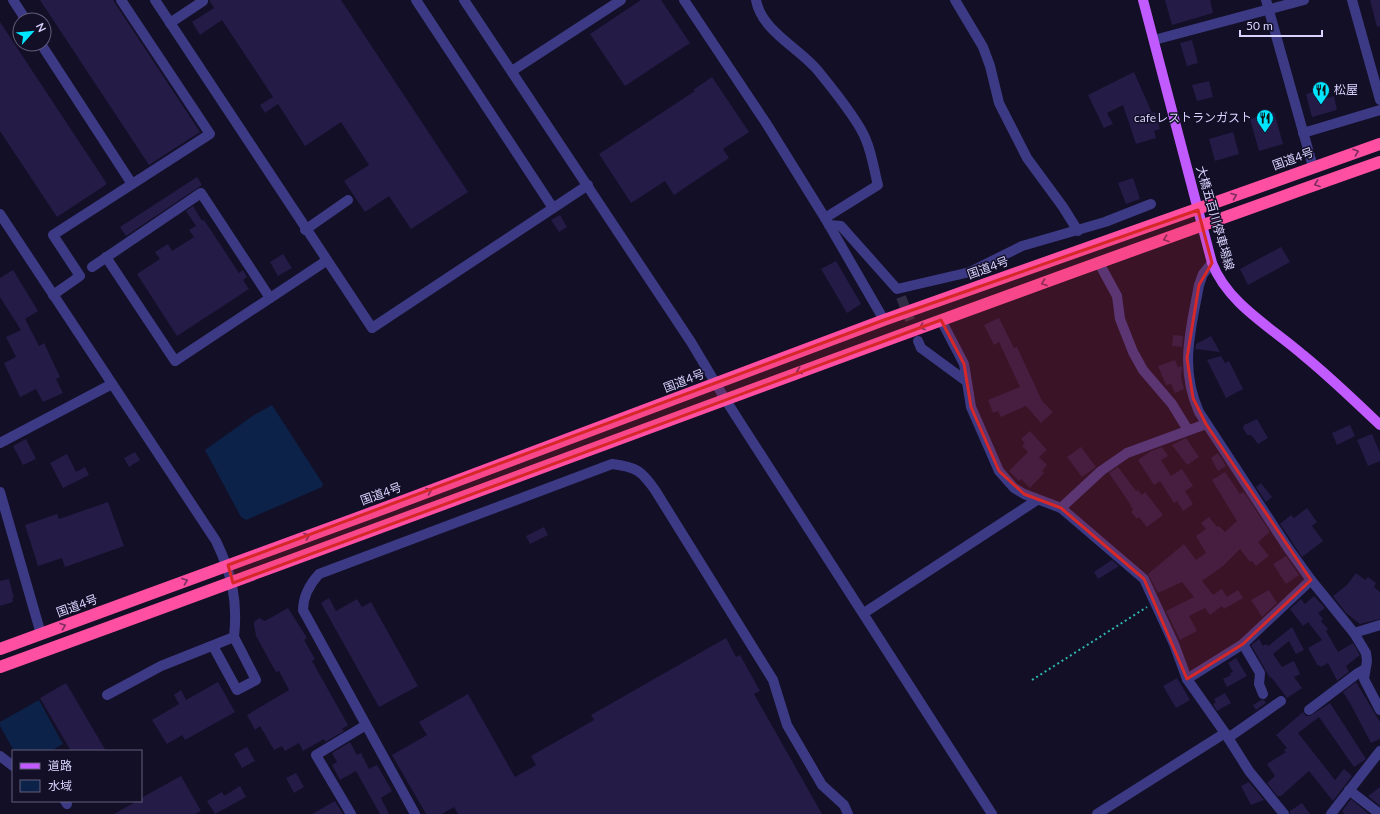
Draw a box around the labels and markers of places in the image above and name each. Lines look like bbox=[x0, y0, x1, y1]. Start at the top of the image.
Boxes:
restaurant icon: 松屋 bbox=[1311, 80, 1331, 105]
place label: 松屋 bbox=[1334, 82, 1358, 97]
restaurant icon: cafeレストランガスト bbox=[1255, 108, 1275, 133]
place label: cafeレストランガスト bbox=[1134, 110, 1252, 125]

